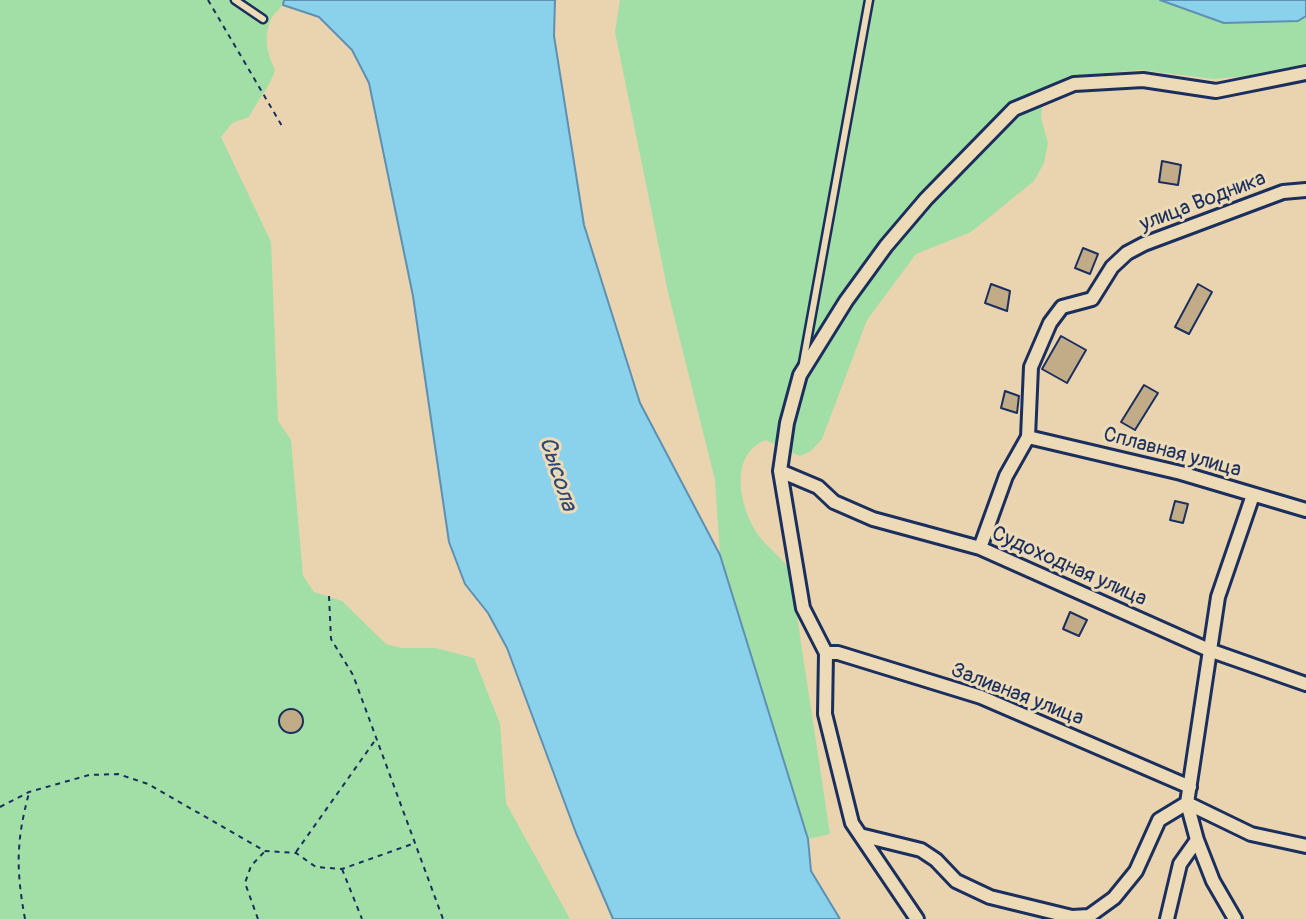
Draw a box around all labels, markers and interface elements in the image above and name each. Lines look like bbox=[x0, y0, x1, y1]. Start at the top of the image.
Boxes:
street label: улица Водника bbox=[1136, 166, 1270, 238]
street label: Сплавная улица bbox=[1100, 422, 1244, 484]
water label: Сысола bbox=[532, 434, 582, 514]
street label: Судоходная улица bbox=[988, 521, 1150, 613]
street label: Заливная улица bbox=[947, 658, 1087, 732]

